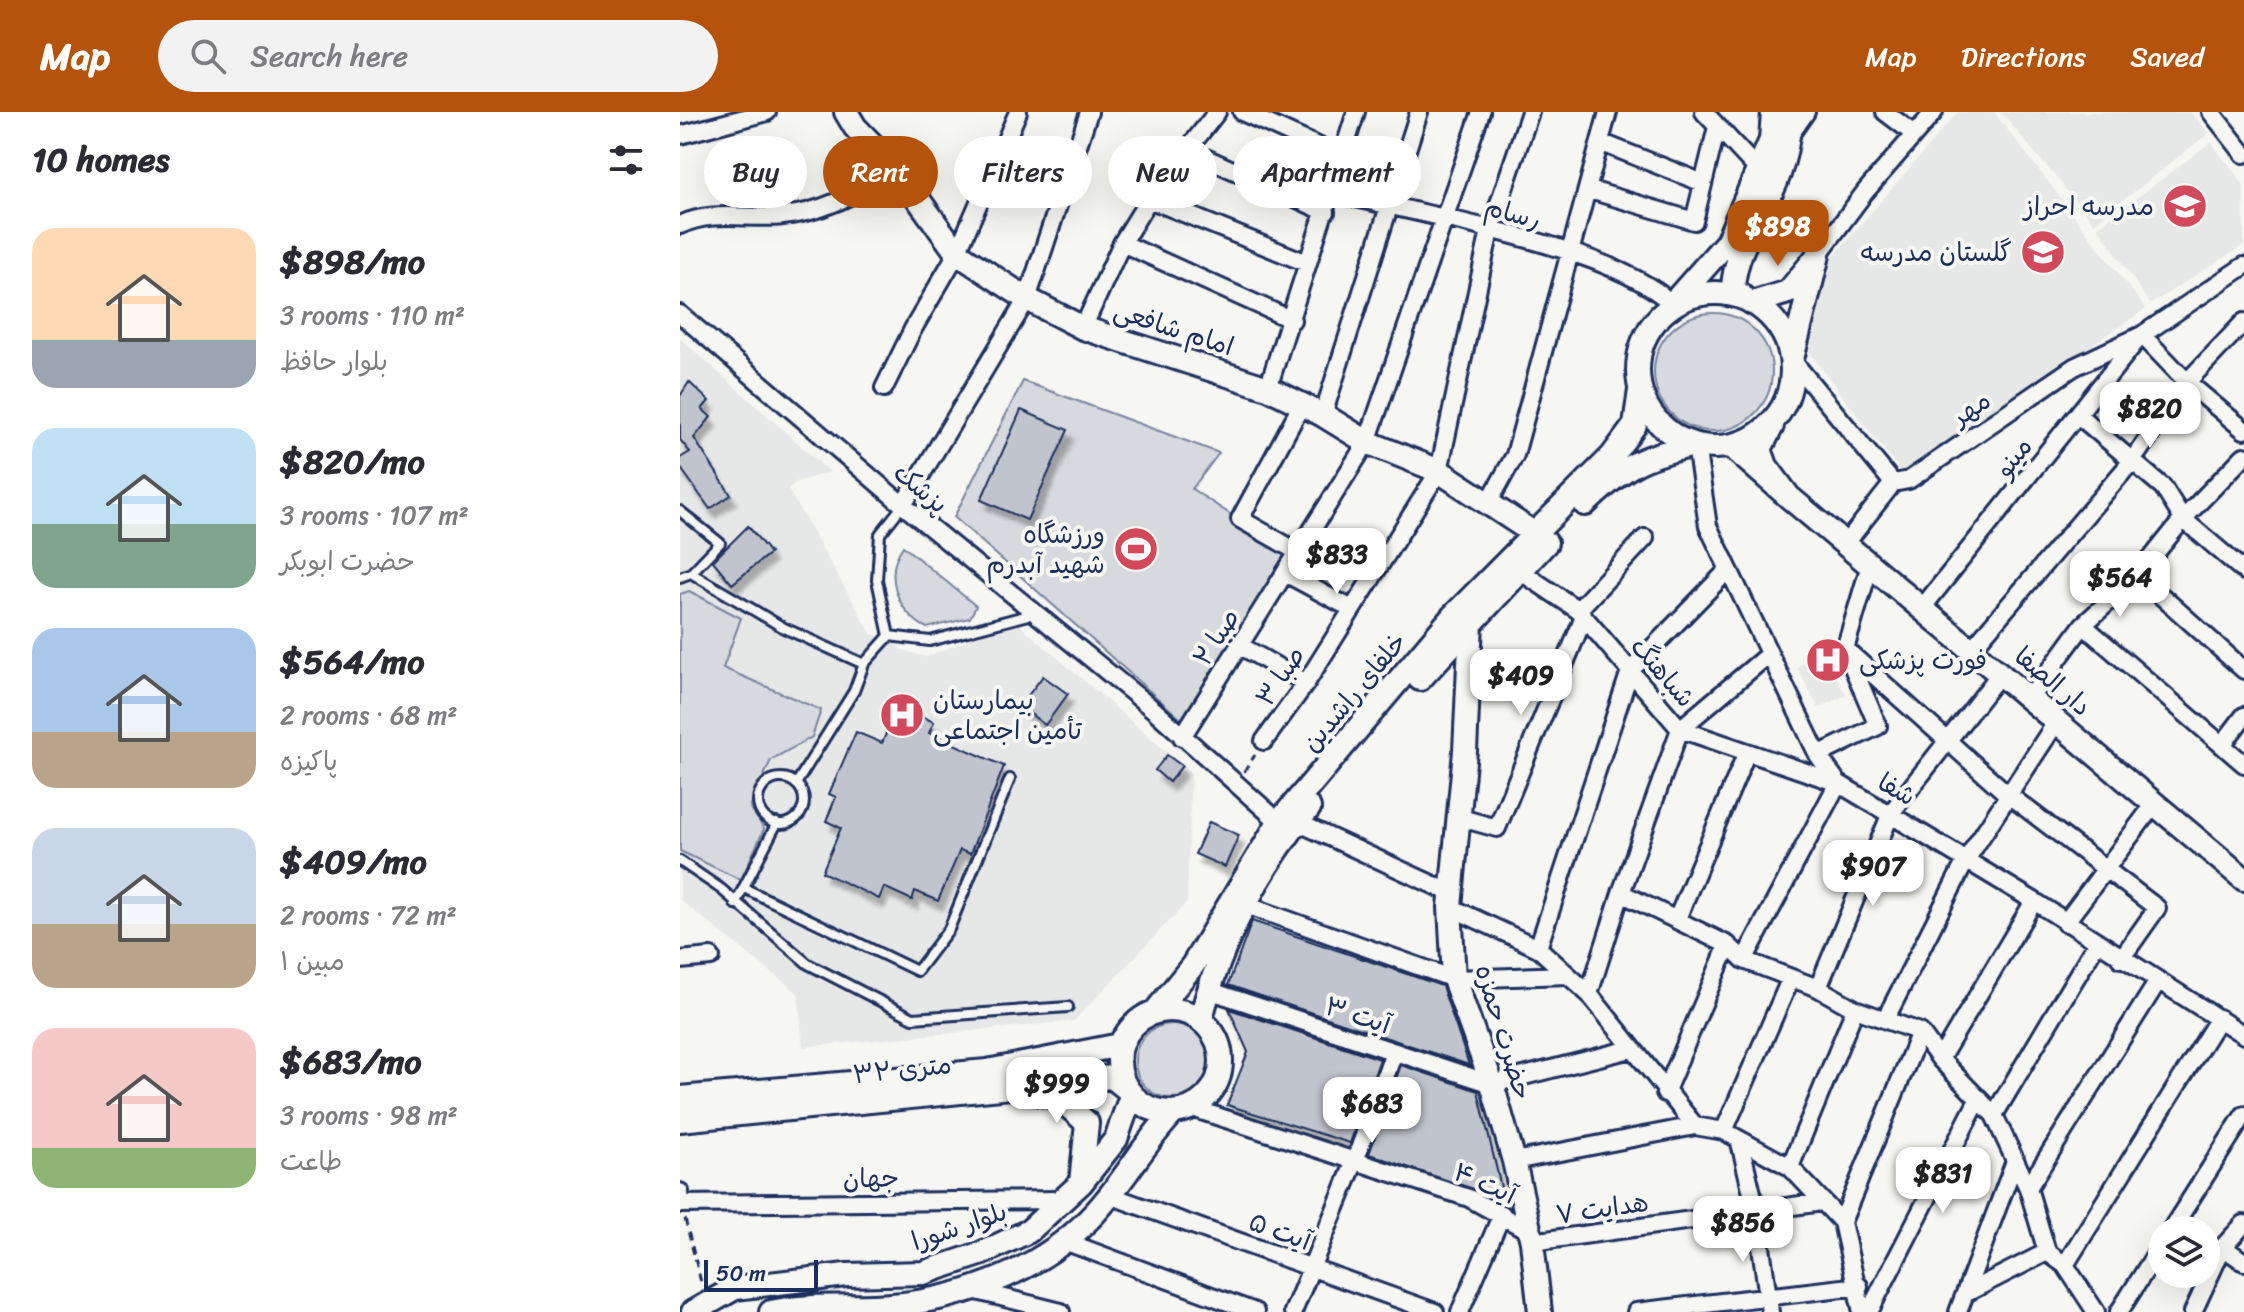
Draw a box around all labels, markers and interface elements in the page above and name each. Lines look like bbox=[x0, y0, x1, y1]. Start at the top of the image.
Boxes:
search box bbox=[158, 20, 718, 92]
text: Map bbox=[40, 23, 110, 90]
text: Search here bbox=[250, 29, 408, 83]
text: Map bbox=[1865, 32, 1917, 81]
text: Directions bbox=[1961, 32, 2086, 81]
text: Saved bbox=[2130, 32, 2204, 81]
icon: search bbox=[186, 34, 230, 78]
text: 10 homes bbox=[32, 130, 170, 190]
chip: Buy bbox=[704, 136, 807, 208]
chip: Rent bbox=[823, 136, 938, 208]
chip: Filters bbox=[954, 136, 1092, 208]
chip: New bbox=[1108, 136, 1217, 208]
chip: Apartment bbox=[1233, 136, 1421, 208]
icon: filters bbox=[604, 138, 648, 182]
school or university icon: مدرسه احراز bbox=[2161, 182, 2209, 230]
street label: رسام bbox=[1480, 183, 1546, 243]
place label: مدرسه احراز bbox=[2022, 183, 2154, 229]
pin: $898 bbox=[1731, 200, 1825, 268]
text: $898 bbox=[1746, 203, 1810, 249]
school or university icon: گلستان مدرسه bbox=[2019, 228, 2067, 276]
place label: گلستان مدرسه bbox=[1861, 229, 2012, 275]
text: $898/mo bbox=[280, 232, 425, 292]
icon: home bbox=[96, 260, 192, 356]
street label: امام شافعی bbox=[1108, 287, 1240, 369]
text: 3 rooms · 110 m² bbox=[280, 292, 465, 338]
text: بلوار حافظ bbox=[280, 338, 388, 384]
street label: مهر bbox=[1940, 378, 2000, 439]
pin: $820 bbox=[2103, 382, 2197, 450]
text: $820 bbox=[2118, 385, 2182, 431]
street label: مینو bbox=[1981, 426, 2044, 489]
text: $820/mo bbox=[280, 432, 425, 492]
street label: پزشک bbox=[883, 451, 959, 525]
icon: home bbox=[96, 460, 192, 556]
text: 3 rooms · 107 m² bbox=[280, 492, 469, 538]
place label: ورزشگاه شهید آبدرم bbox=[986, 511, 1105, 587]
sports icon: ورزشگاه شهید آبدرم bbox=[1112, 525, 1160, 573]
pin: $833 bbox=[1290, 528, 1384, 596]
text: $833 bbox=[1306, 531, 1368, 577]
text: حضرت ابوبکر bbox=[280, 538, 415, 584]
pin: $564 bbox=[2073, 551, 2167, 619]
text: $564 bbox=[2088, 554, 2152, 600]
street label: صبا ۲ bbox=[1180, 599, 1252, 675]
street label: خلفای راشدین bbox=[1289, 621, 1419, 763]
street label: شباهنگ bbox=[1619, 626, 1707, 718]
text: $564/mo bbox=[280, 632, 424, 692]
street label: دار الصفا bbox=[2003, 634, 2103, 728]
street label: صبا ۳ bbox=[1243, 636, 1317, 716]
hospital icon: فورت پزشکی bbox=[1804, 636, 1852, 684]
place label: فورت پزشکی bbox=[1859, 637, 1987, 683]
pin: $409 bbox=[1474, 649, 1568, 717]
text: $409 bbox=[1488, 652, 1554, 698]
icon: home bbox=[96, 660, 192, 756]
place label: بیمارستان تأمین اجتماعی bbox=[933, 677, 1082, 753]
hospital icon: بیمارستان تأمین اجتماعی bbox=[878, 691, 926, 739]
text: 2 rooms · 68 m² bbox=[280, 692, 457, 738]
text: پاکیزه bbox=[280, 738, 338, 784]
street label: شفا bbox=[1869, 759, 1925, 819]
text: $409/mo bbox=[280, 832, 427, 892]
pin: $907 bbox=[1826, 840, 1920, 908]
text: $907 bbox=[1841, 843, 1905, 889]
icon: home bbox=[96, 860, 192, 956]
text: 2 rooms · 72 m² bbox=[280, 892, 457, 938]
text: مبین ۱ bbox=[280, 938, 345, 984]
street label: حضرت حمزه bbox=[1462, 959, 1546, 1105]
street label: آیت ۳ bbox=[1319, 983, 1399, 1048]
text: $683/mo bbox=[280, 1032, 422, 1092]
street label: ۳۲ متری bbox=[850, 1041, 954, 1097]
pin: $999 bbox=[1010, 1057, 1104, 1125]
icon: home bbox=[96, 1060, 192, 1156]
text: $999 bbox=[1024, 1060, 1090, 1106]
pin: $683 bbox=[1325, 1077, 1419, 1145]
text: $683 bbox=[1341, 1080, 1403, 1126]
text: 3 rooms · 98 m² bbox=[280, 1092, 458, 1138]
text: طاعت bbox=[280, 1138, 342, 1184]
pin: $831 bbox=[1896, 1147, 1990, 1215]
street label: آیت ۴ bbox=[1446, 1149, 1526, 1218]
text: $831 bbox=[1914, 1150, 1972, 1196]
street label: جهان bbox=[842, 1155, 900, 1201]
street label: هدایت ۷ bbox=[1552, 1179, 1652, 1237]
street label: بلوار شورا bbox=[905, 1188, 1013, 1264]
pin: $856 bbox=[1696, 1196, 1790, 1264]
street label: آیت ۵ bbox=[1242, 1198, 1319, 1264]
text: $856 bbox=[1711, 1199, 1775, 1245]
map controls bbox=[2148, 1216, 2220, 1288]
button: layers bbox=[2148, 1216, 2220, 1288]
text: 50 m bbox=[716, 1254, 766, 1293]
scale bar bbox=[704, 1256, 818, 1292]

